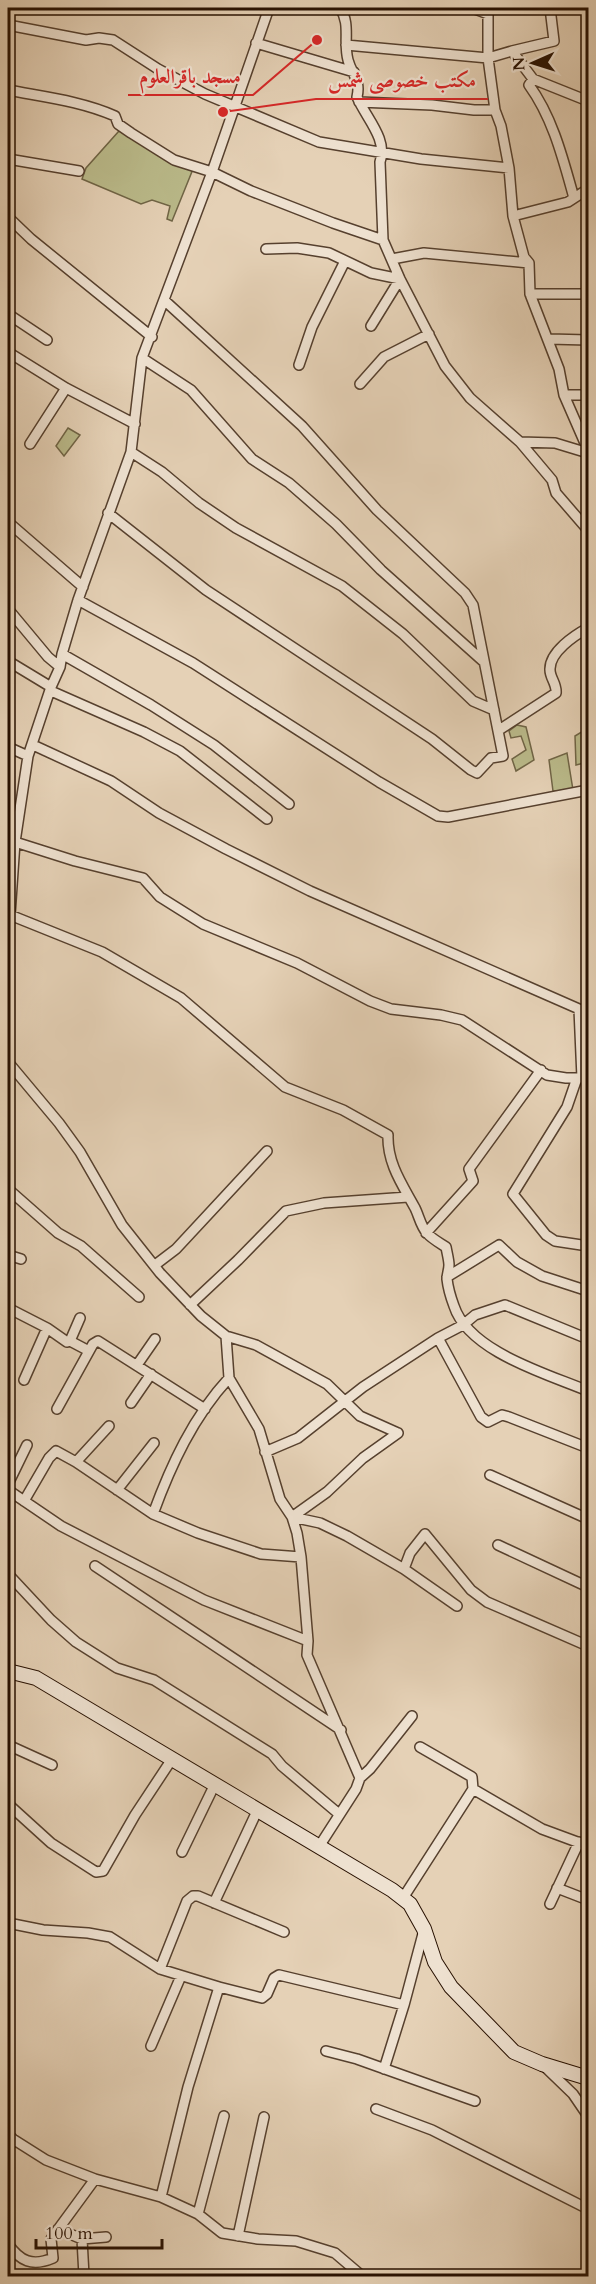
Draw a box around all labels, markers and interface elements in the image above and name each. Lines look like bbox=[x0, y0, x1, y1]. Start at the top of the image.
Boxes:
north arrow bbox=[503, 33, 563, 93]
text: N bbox=[508, 56, 530, 71]
callout: مسجد باقرالعلوم bbox=[128, 57, 253, 95]
callout: مکتب خصوصی شمس bbox=[316, 61, 488, 99]
text: مسجد باقرالعلوم bbox=[139, 63, 241, 94]
text: مکتب خصوصی شمس bbox=[328, 67, 476, 95]
scale bar bbox=[36, 2212, 162, 2250]
text: 100 m bbox=[45, 2221, 93, 2246]

